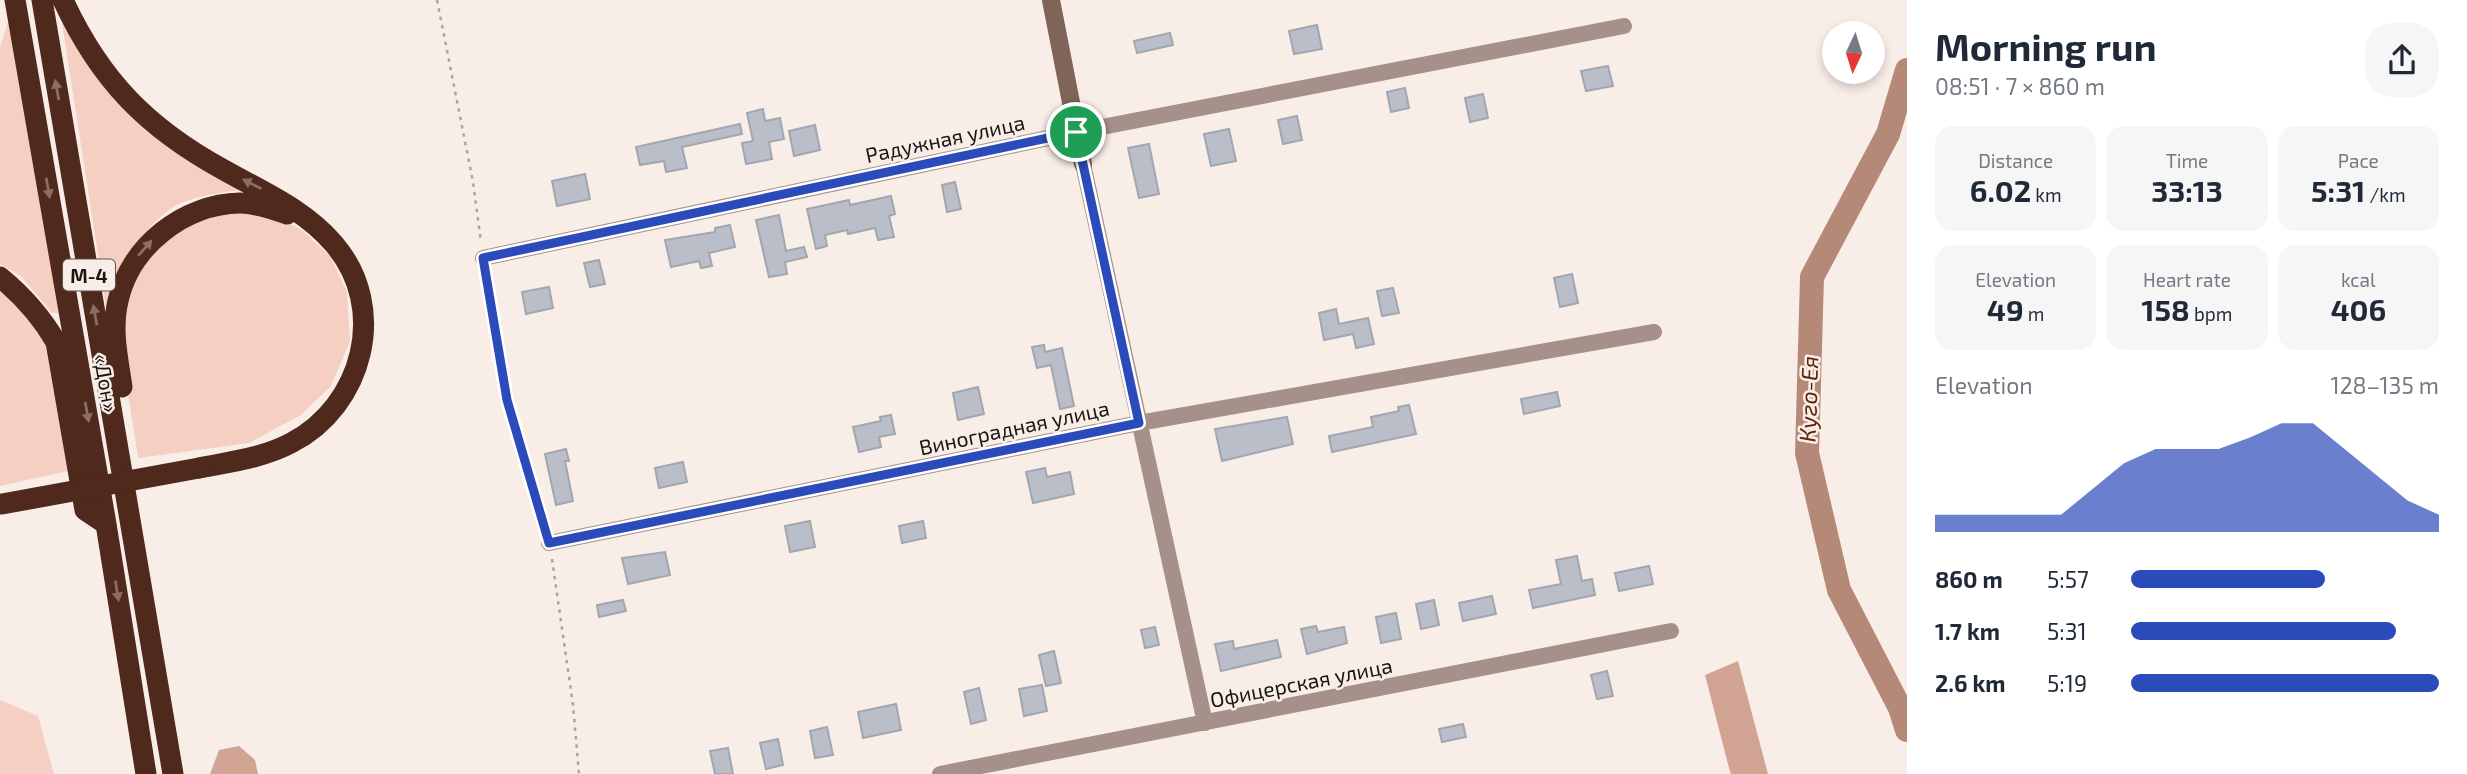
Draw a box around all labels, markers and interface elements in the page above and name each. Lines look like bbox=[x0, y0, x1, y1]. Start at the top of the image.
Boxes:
north arrow bbox=[1822, 21, 1885, 84]
map controls bbox=[1822, 21, 1885, 84]
text: Morning run bbox=[1935, 23, 2156, 69]
button: share bbox=[2365, 23, 2439, 97]
text: 08:51 · 7 × 860 m bbox=[1935, 72, 2105, 100]
one-way arrow bbox=[52, 79, 63, 101]
pin bbox=[1046, 102, 1106, 162]
street label: Радужная улица bbox=[863, 109, 1027, 168]
icon: arrive bbox=[1057, 113, 1095, 151]
text: Distance bbox=[1978, 149, 2053, 172]
text: Time bbox=[2166, 149, 2208, 172]
text: Pace bbox=[2338, 149, 2379, 172]
text: 6.02 bbox=[1970, 172, 2031, 208]
text: 33:13 bbox=[2151, 172, 2223, 208]
text: 5:31 bbox=[2311, 172, 2365, 208]
one-way arrow bbox=[43, 177, 54, 199]
one-way arrow bbox=[242, 179, 262, 190]
text: km bbox=[2031, 183, 2062, 206]
text: /km bbox=[2365, 183, 2406, 206]
one-way arrow bbox=[137, 239, 153, 257]
road number: М-4 bbox=[63, 260, 115, 290]
text: Elevation bbox=[1975, 268, 2056, 291]
text: Heart rate bbox=[2143, 268, 2231, 291]
text: kcal bbox=[2341, 268, 2376, 291]
text: 49 bbox=[1987, 291, 2024, 327]
text: 158 bbox=[2142, 291, 2190, 327]
text: 406 bbox=[2330, 291, 2386, 327]
text: m bbox=[2024, 302, 2045, 325]
text: bpm bbox=[2190, 302, 2232, 325]
one-way arrow bbox=[89, 303, 100, 325]
street label: «Дон» bbox=[90, 352, 124, 414]
water label: Куго-Ея bbox=[1793, 355, 1823, 443]
text: Elevation bbox=[1935, 371, 2033, 399]
text: 128–135 m bbox=[2331, 371, 2439, 399]
street label: Виноградная улица bbox=[917, 395, 1112, 460]
one-way arrow bbox=[82, 401, 93, 423]
text: 860 m bbox=[1935, 565, 2003, 593]
text: 5:57 bbox=[2047, 565, 2089, 593]
one-way arrow bbox=[112, 580, 123, 602]
text: 1.7 km bbox=[1935, 617, 2000, 645]
text: 5:31 bbox=[2047, 617, 2087, 645]
street label: Офицерская улица bbox=[1208, 652, 1395, 713]
text: 2.6 km bbox=[1935, 669, 2006, 697]
text: 5:19 bbox=[2047, 669, 2087, 697]

